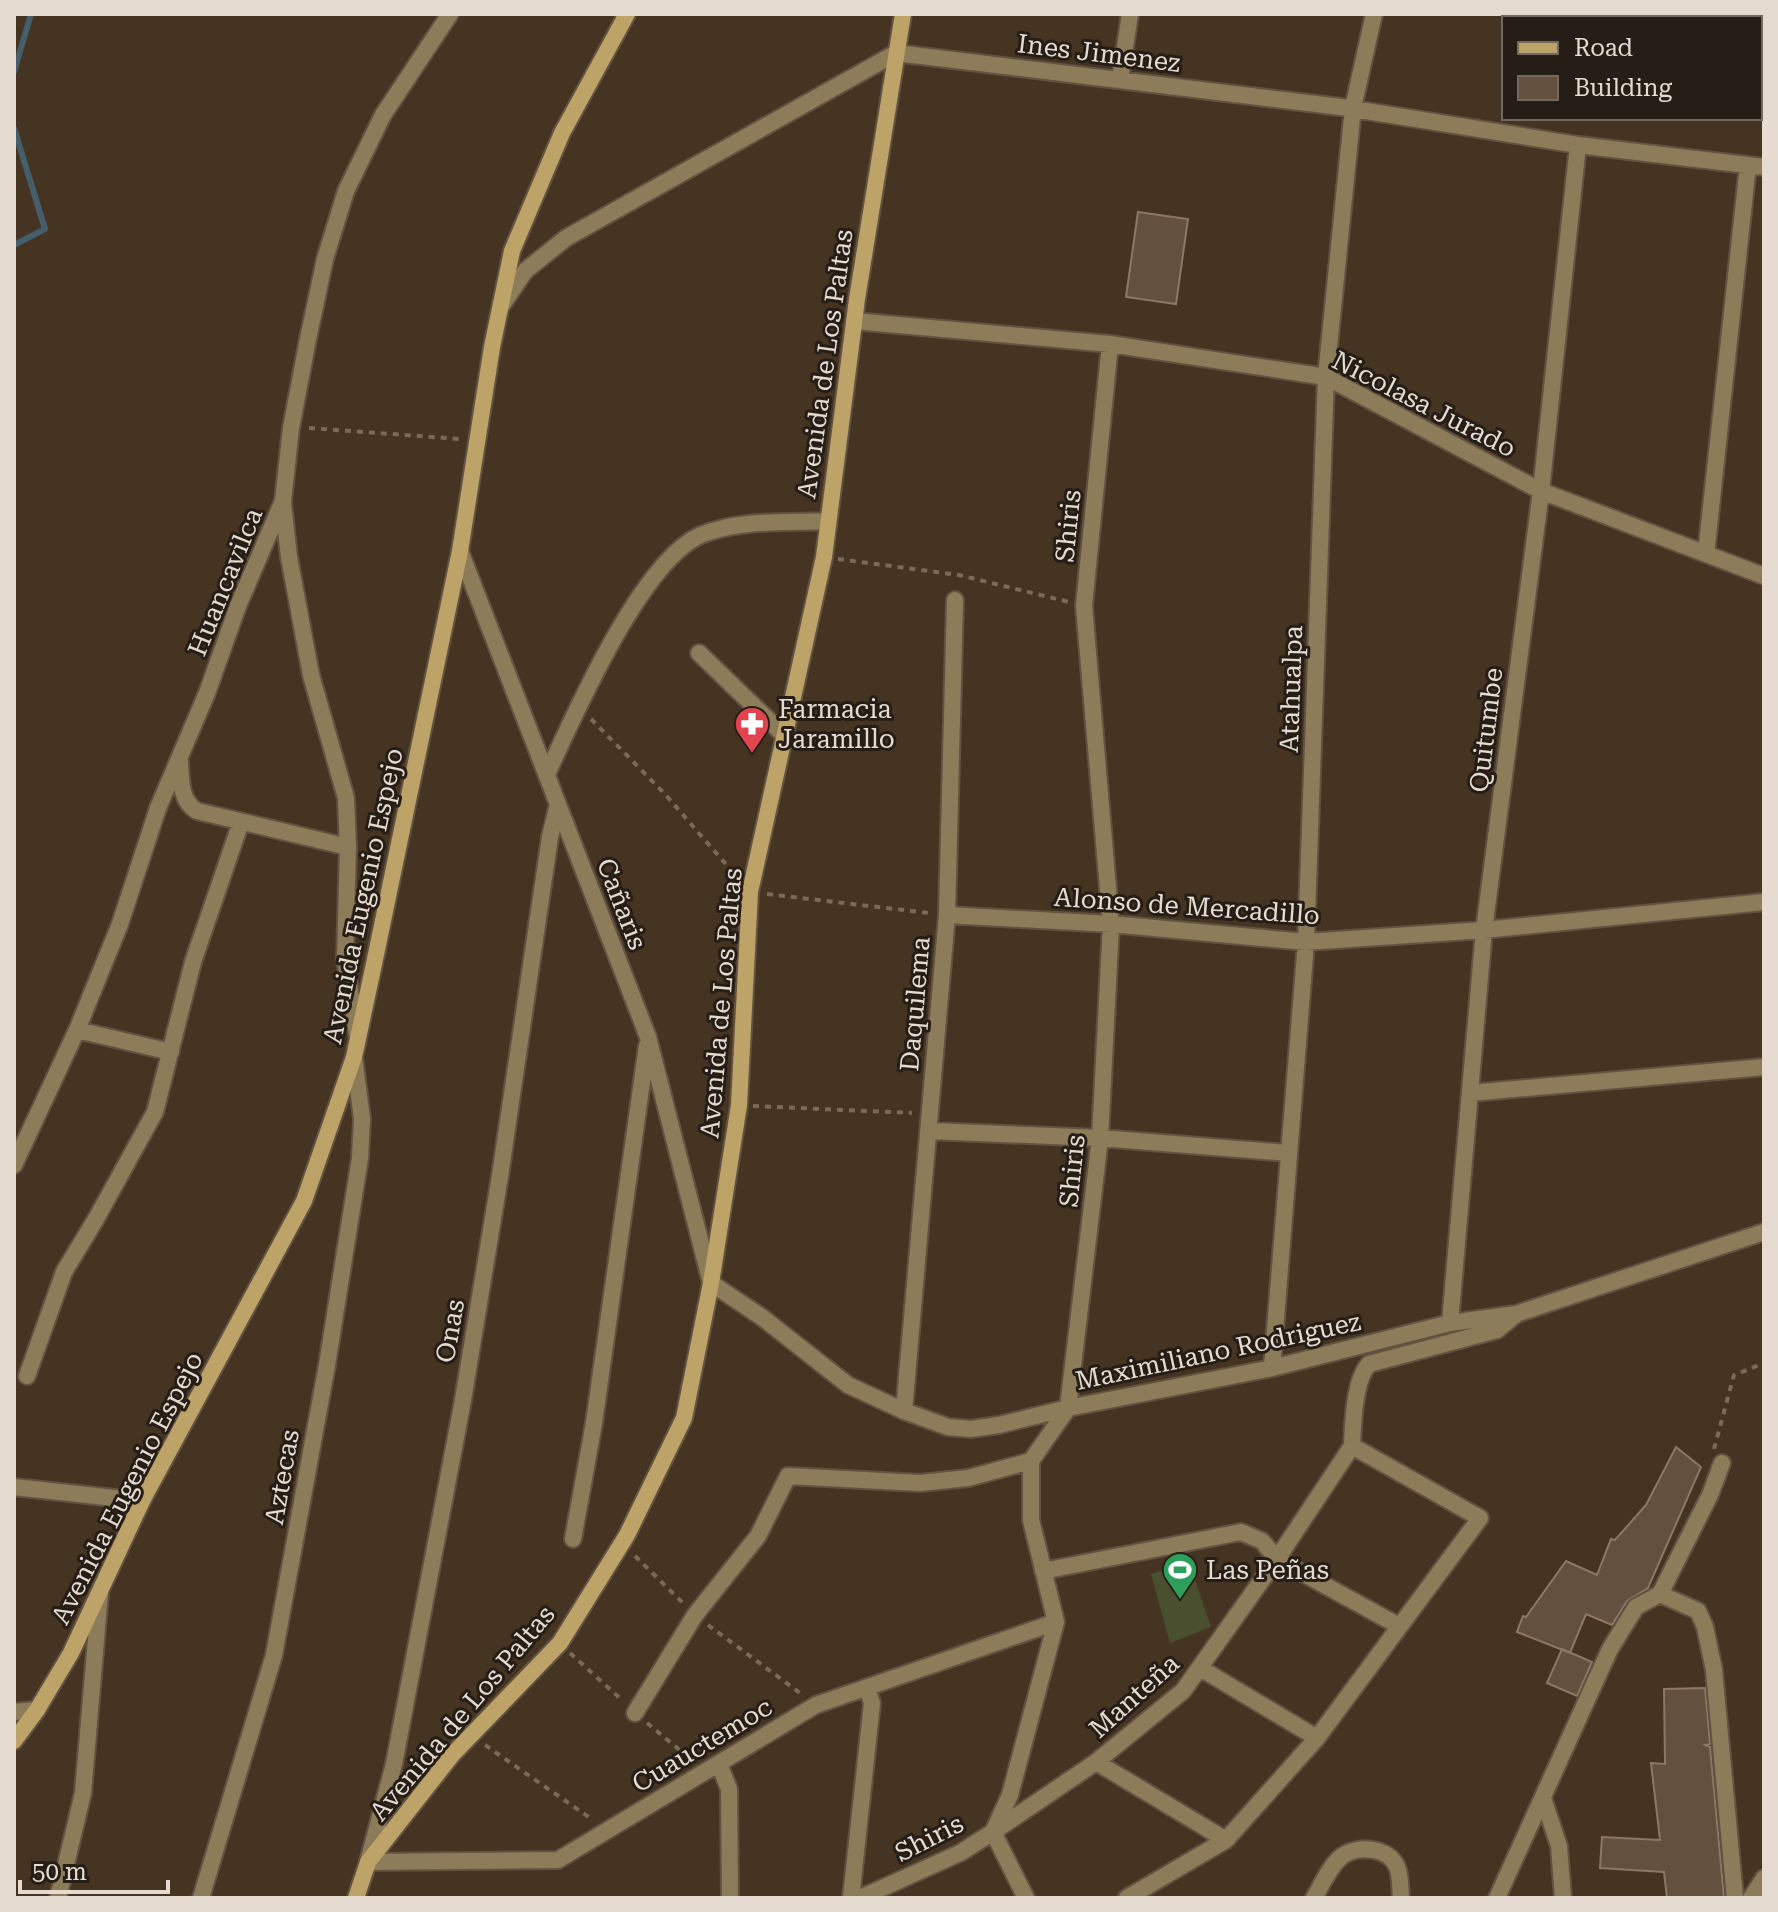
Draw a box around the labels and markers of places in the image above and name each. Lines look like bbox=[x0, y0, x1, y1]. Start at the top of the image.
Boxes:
place label: Farmacia Jaramillo bbox=[778, 694, 895, 754]
pharmacy icon: Farmacia Jaramillo bbox=[733, 705, 771, 755]
sports icon: Las Peñas bbox=[1161, 1551, 1199, 1601]
place label: Las Peñas bbox=[1206, 1555, 1329, 1585]

